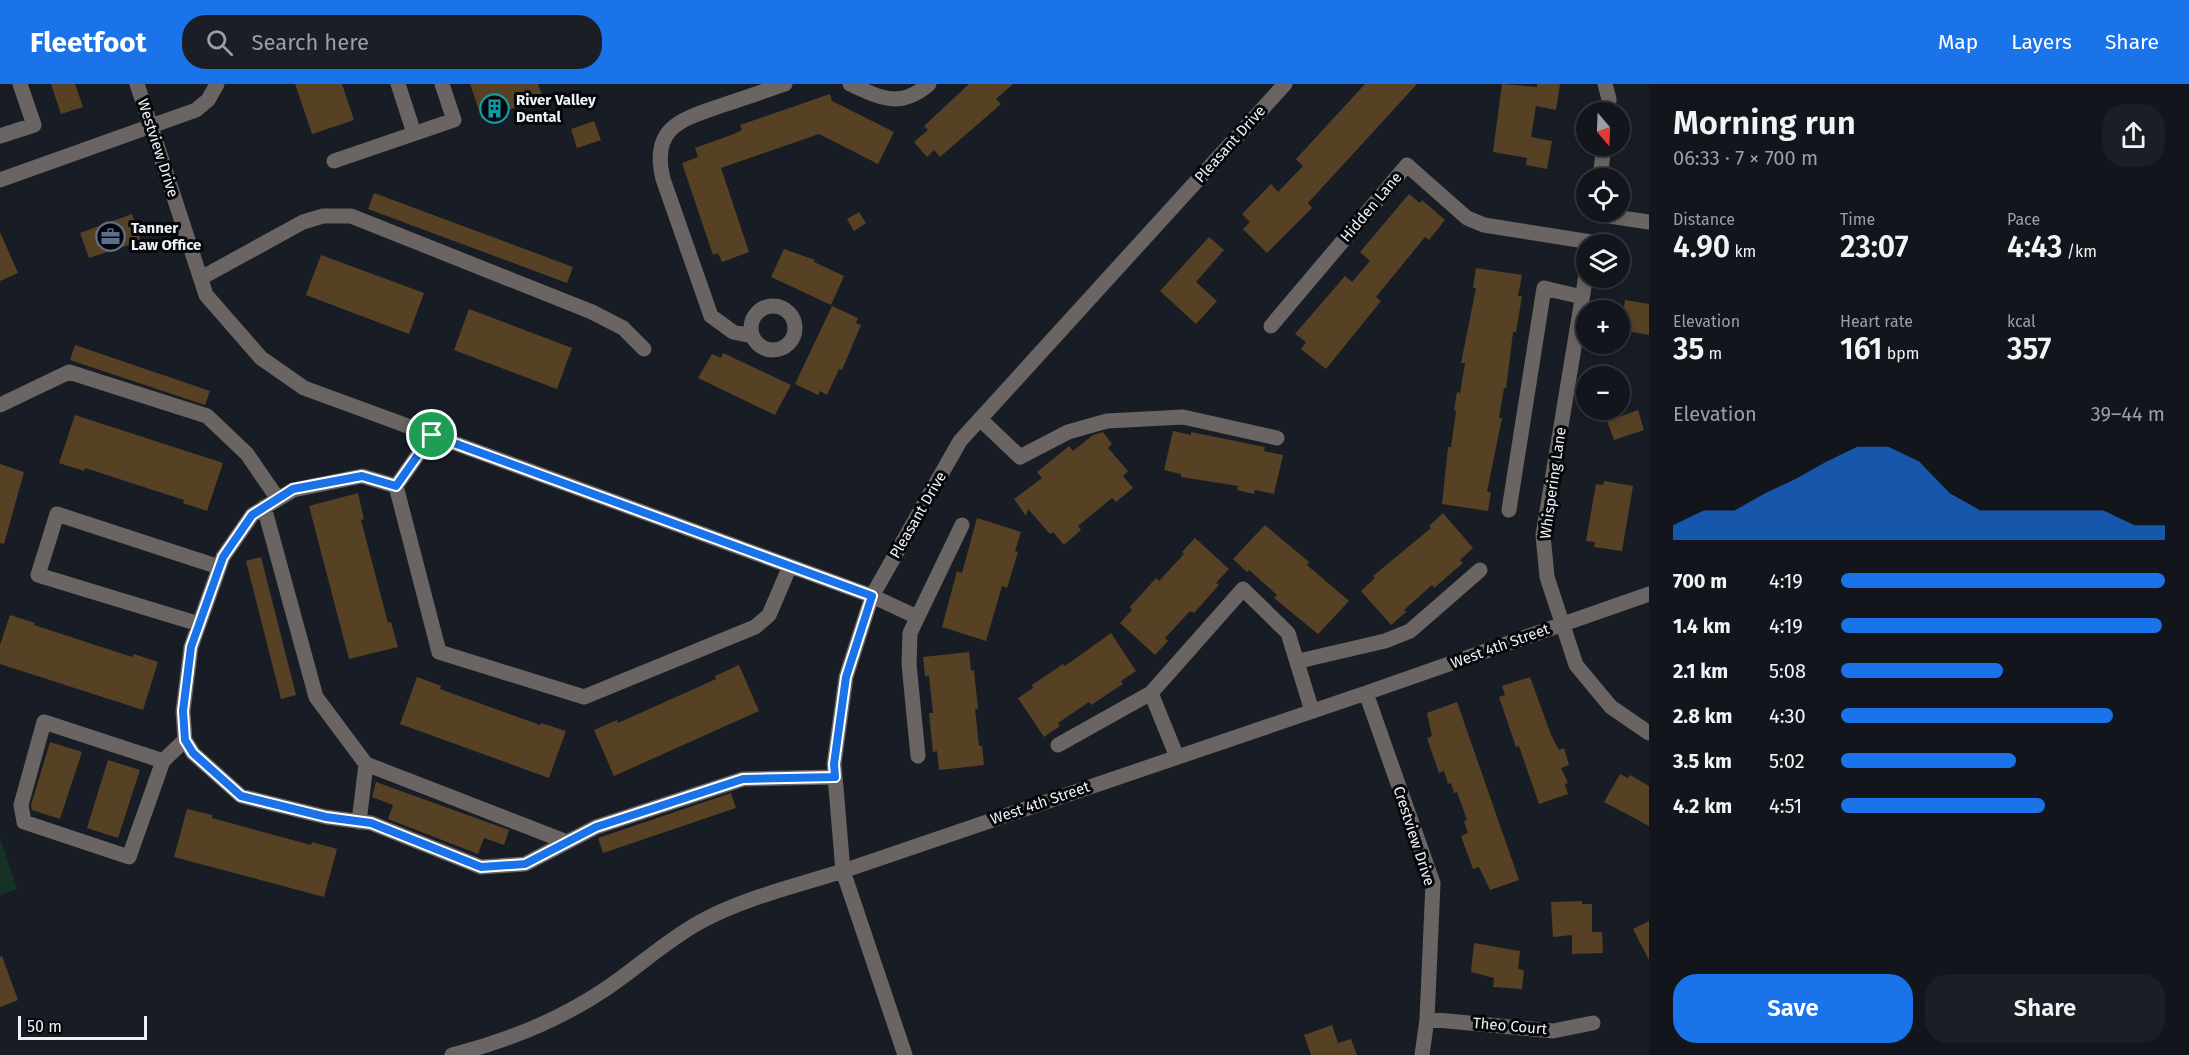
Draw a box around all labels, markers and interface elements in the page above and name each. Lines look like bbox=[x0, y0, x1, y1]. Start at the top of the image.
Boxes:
search box bbox=[182, 15, 602, 69]
text: Fleetfoot bbox=[30, 26, 146, 59]
icon: search bbox=[203, 26, 236, 59]
text: Search here bbox=[251, 29, 369, 56]
text: Map bbox=[1938, 29, 1978, 55]
text: Layers bbox=[2011, 29, 2072, 55]
text: Share bbox=[2105, 29, 2159, 55]
place label: River Valley Dental bbox=[516, 91, 596, 126]
building icon: River Valley Dental bbox=[479, 93, 511, 125]
street label: Westview Drive bbox=[134, 96, 182, 200]
street label: Pleasant Drive bbox=[1191, 102, 1269, 186]
north arrow bbox=[1576, 102, 1630, 156]
map controls bbox=[1576, 102, 1630, 420]
text: Morning run bbox=[1673, 103, 1856, 143]
button: share bbox=[2102, 104, 2165, 167]
text: 06:33 · 7 × 700 m bbox=[1673, 146, 1818, 170]
street label: Hidden Lane bbox=[1337, 168, 1405, 246]
button: locate bbox=[1576, 168, 1630, 222]
text: Distance bbox=[1673, 210, 1735, 229]
text: Time bbox=[1840, 210, 1875, 229]
text: Pace bbox=[2007, 210, 2040, 229]
place label: Tanner Law Office bbox=[131, 219, 201, 254]
office icon: Tanner Law Office bbox=[94, 221, 126, 253]
text: 4.90 bbox=[1673, 229, 1730, 265]
text: 23:07 bbox=[1840, 229, 1909, 265]
text: 4:43 bbox=[2007, 229, 2062, 265]
button: layers bbox=[1576, 234, 1630, 288]
text: km bbox=[1730, 242, 1756, 261]
text: /km bbox=[2062, 242, 2097, 261]
button: + bbox=[1576, 300, 1630, 354]
text: Elevation bbox=[1673, 312, 1740, 331]
text: Heart rate bbox=[1840, 312, 1913, 331]
text: kcal bbox=[2007, 312, 2036, 331]
text: 35 bbox=[1673, 331, 1704, 367]
text: 161 bbox=[1840, 331, 1882, 367]
text: 357 bbox=[2007, 331, 2051, 367]
text: m bbox=[1704, 344, 1722, 363]
text: bpm bbox=[1882, 344, 1919, 363]
button: − bbox=[1576, 366, 1630, 420]
text: Elevation bbox=[1673, 402, 1757, 426]
text: 39–44 m bbox=[2091, 402, 2165, 426]
pin bbox=[406, 409, 457, 460]
icon: arrive bbox=[415, 418, 448, 451]
street label: Whispering Lane bbox=[1536, 426, 1570, 540]
street label: Pleasant Drive bbox=[886, 468, 950, 562]
text: 700 m bbox=[1673, 569, 1727, 593]
text: 4:19 bbox=[1769, 569, 1803, 593]
text: 1.4 km bbox=[1673, 614, 1731, 638]
text: 4:19 bbox=[1769, 614, 1803, 638]
street label: West 4th Street bbox=[1448, 620, 1552, 672]
text: 2.1 km bbox=[1673, 659, 1728, 683]
text: 5:08 bbox=[1769, 659, 1806, 683]
text: 2.8 km bbox=[1673, 704, 1732, 728]
text: 4:30 bbox=[1769, 704, 1806, 728]
text: 3.5 km bbox=[1673, 749, 1732, 773]
text: 5:02 bbox=[1769, 749, 1805, 773]
street label: West 4th Street bbox=[988, 777, 1092, 828]
street label: Crestview Drive bbox=[1389, 784, 1439, 888]
text: 4.2 km bbox=[1673, 794, 1732, 818]
text: 4:51 bbox=[1769, 794, 1802, 818]
button: Save bbox=[1673, 974, 1913, 1043]
button: Share bbox=[1925, 974, 2165, 1043]
scale bar bbox=[18, 1013, 147, 1040]
street label: Theo Court bbox=[1472, 1014, 1548, 1038]
text: 50 m bbox=[27, 1017, 62, 1036]

